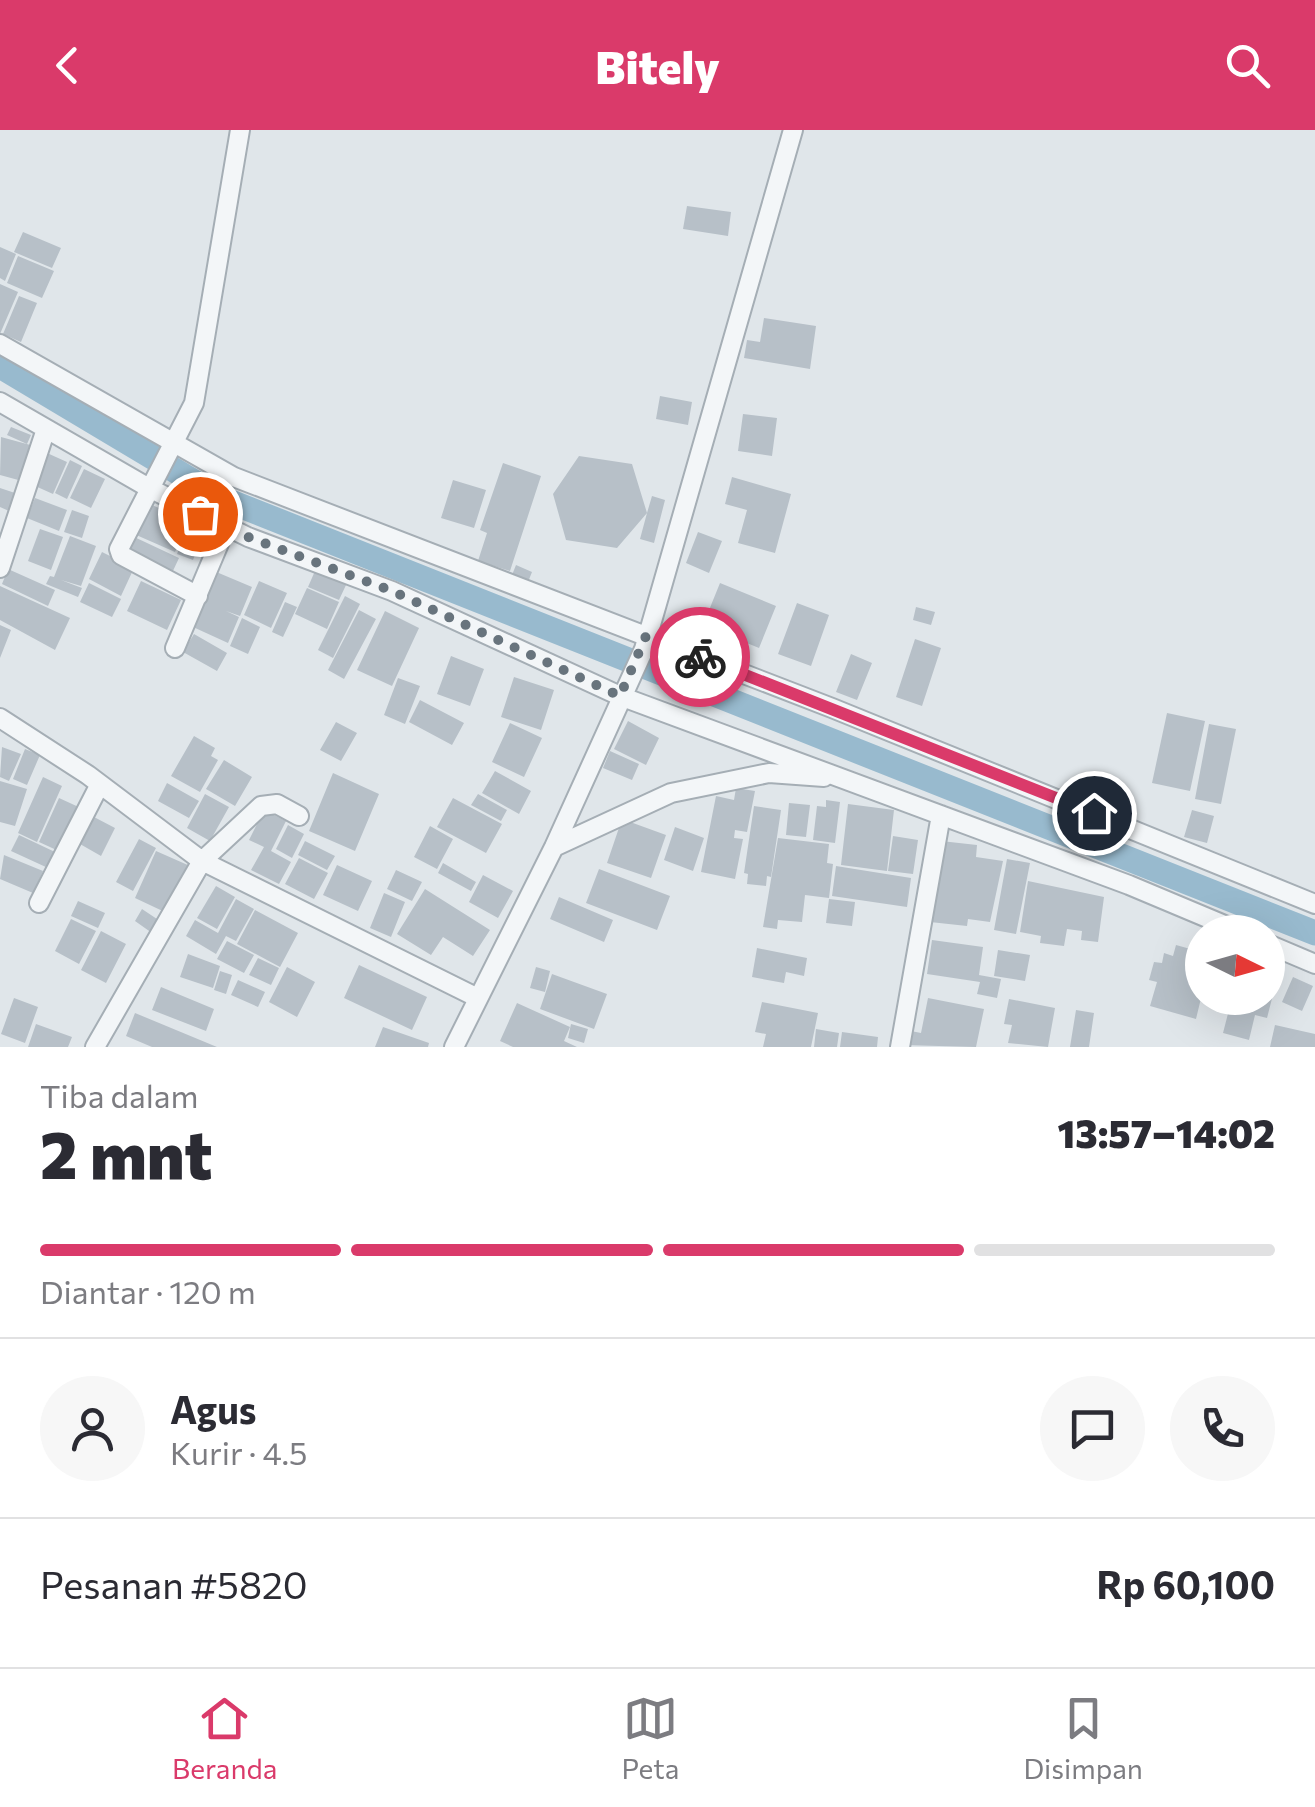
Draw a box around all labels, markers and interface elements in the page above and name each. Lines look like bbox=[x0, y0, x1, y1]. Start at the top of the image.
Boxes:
icon: back bbox=[40, 38, 95, 93]
text: Bitely bbox=[595, 38, 720, 93]
icon: search bbox=[1220, 38, 1275, 93]
pin bbox=[158, 472, 243, 557]
icon: bag bbox=[173, 487, 228, 542]
courier bbox=[650, 607, 750, 707]
icon: bike bbox=[673, 630, 728, 685]
pin bbox=[1052, 771, 1137, 856]
icon: home bbox=[1067, 786, 1122, 841]
north arrow bbox=[1185, 915, 1285, 1015]
map controls bbox=[1185, 915, 1285, 1015]
text: Tiba dalam bbox=[40, 1075, 199, 1115]
text: 13:57–14:02 bbox=[1058, 1109, 1275, 1156]
text: 2 mnt bbox=[40, 1113, 212, 1192]
text: Diantar · 120 m bbox=[40, 1271, 256, 1311]
button: person bbox=[40, 1376, 145, 1481]
button: chat bbox=[1040, 1376, 1145, 1481]
button: phone bbox=[1170, 1376, 1275, 1481]
text: Agus bbox=[170, 1385, 257, 1432]
text: Kurir · 4.5 bbox=[170, 1432, 307, 1472]
text: Pesanan #5820 bbox=[40, 1560, 308, 1607]
text: Rp 60,100 bbox=[1096, 1560, 1275, 1607]
tab: Beranda bbox=[172, 1691, 277, 1785]
tab: Peta bbox=[622, 1691, 679, 1785]
tab: Disimpan bbox=[1023, 1691, 1143, 1785]

